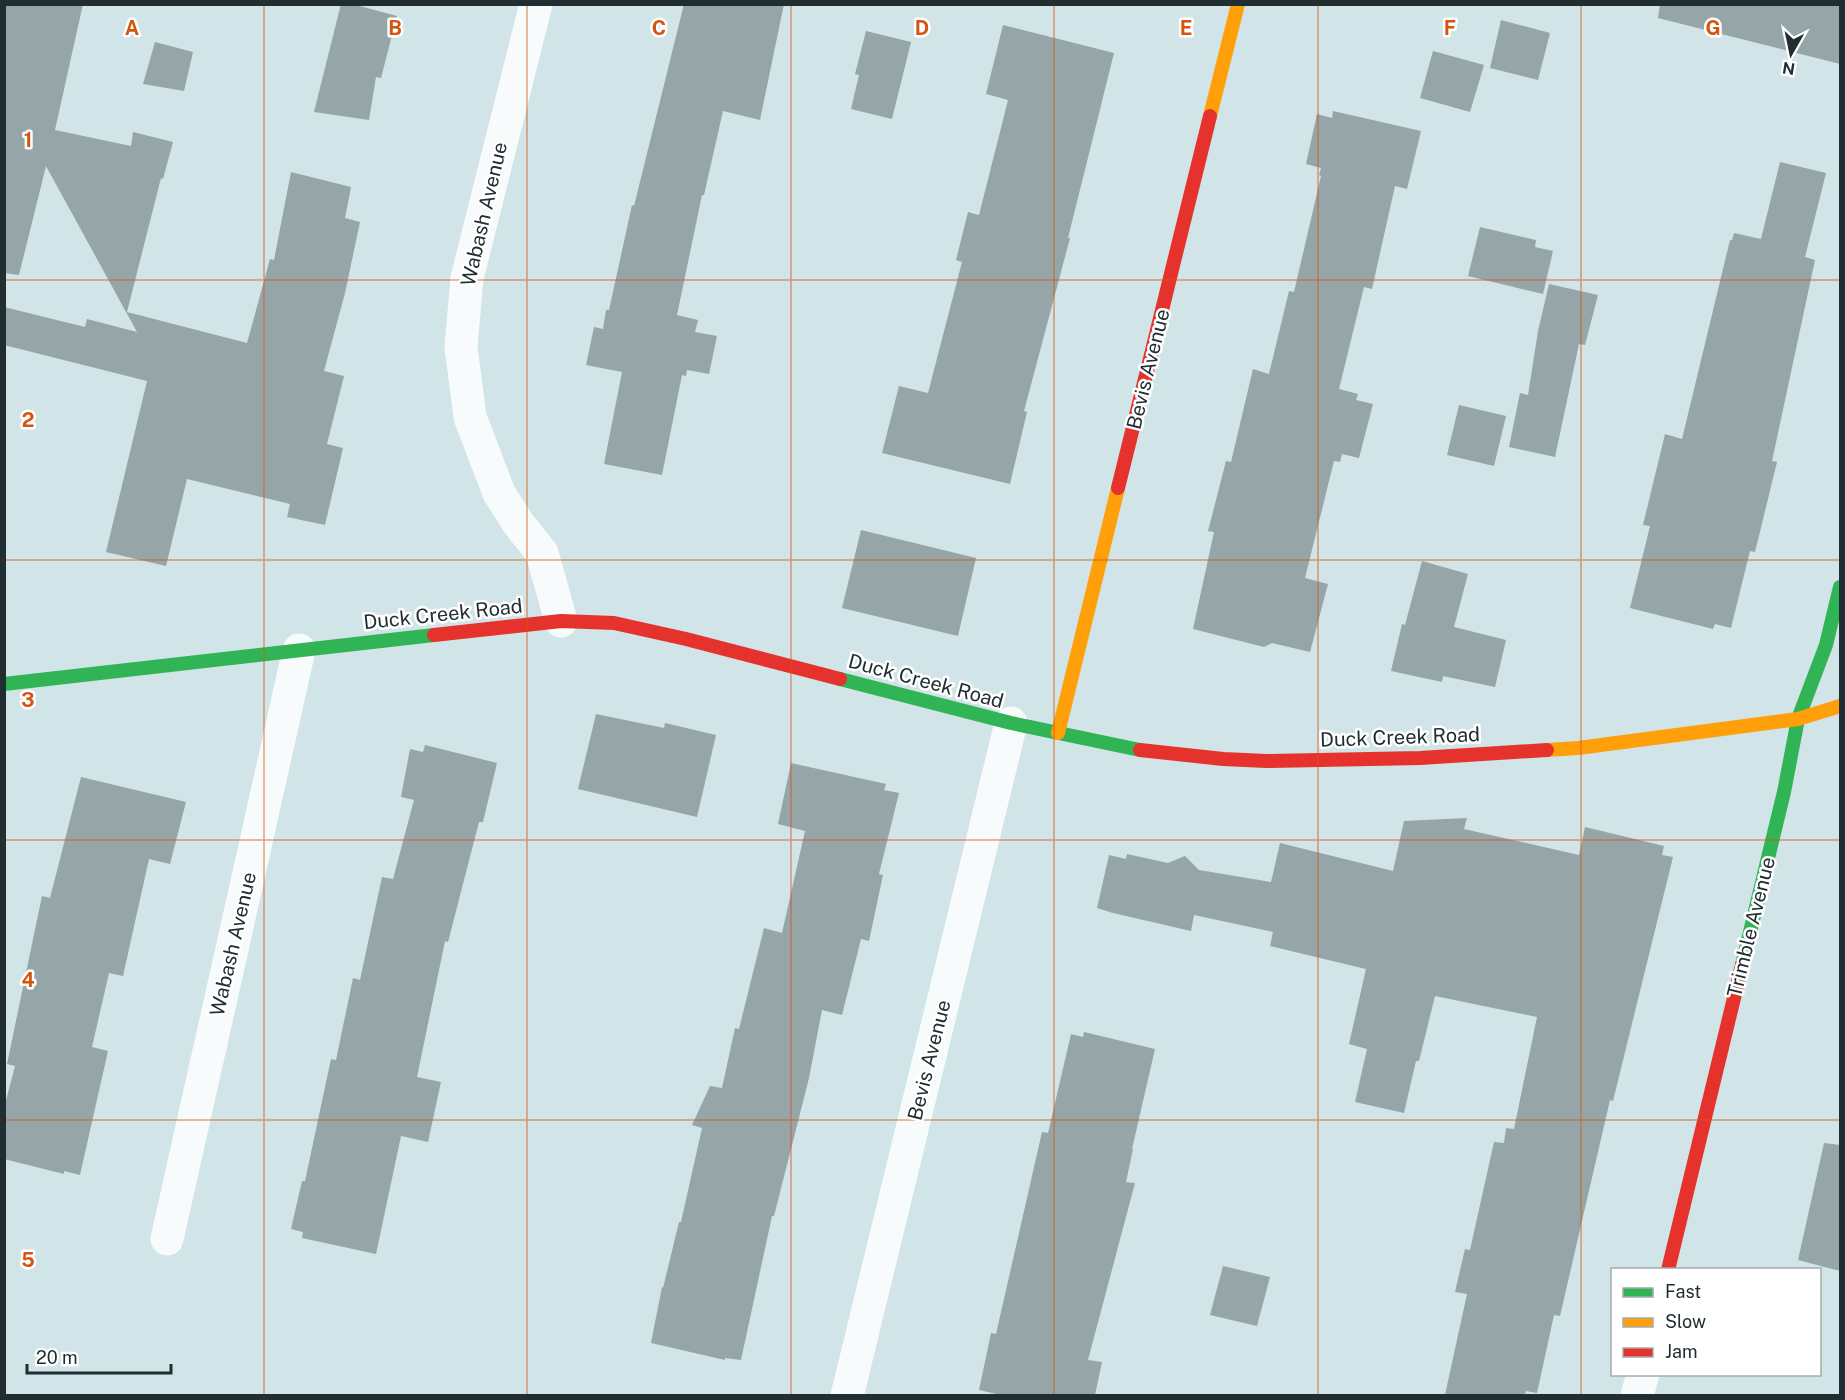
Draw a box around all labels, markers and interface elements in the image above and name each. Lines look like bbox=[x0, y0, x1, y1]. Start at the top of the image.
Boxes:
text: A bbox=[125, 16, 139, 40]
text: B bbox=[388, 16, 402, 40]
text: C bbox=[652, 16, 666, 40]
text: D bbox=[915, 16, 929, 40]
text: E bbox=[1180, 16, 1192, 40]
text: F bbox=[1444, 16, 1456, 40]
text: G bbox=[1705, 16, 1721, 40]
north arrow bbox=[1761, 24, 1821, 84]
text: N bbox=[1781, 58, 1796, 79]
text: 1 bbox=[24, 128, 32, 152]
street label: Wabash Avenue bbox=[456, 140, 512, 288]
street label: Bevis Avenue bbox=[1121, 306, 1175, 432]
text: 2 bbox=[22, 408, 34, 432]
street label: Duck Creek Road bbox=[362, 594, 524, 634]
street label: Duck Creek Road bbox=[846, 649, 1006, 713]
text: 3 bbox=[21, 688, 35, 712]
street label: Duck Creek Road bbox=[1320, 722, 1480, 752]
street label: Trimble Avenue bbox=[1722, 854, 1780, 1000]
street label: Wabash Avenue bbox=[205, 870, 261, 1018]
text: 4 bbox=[21, 968, 35, 992]
street label: Bevis Avenue bbox=[902, 997, 956, 1123]
text: 5 bbox=[21, 1248, 35, 1272]
legend bbox=[1611, 1268, 1821, 1376]
text: Fast bbox=[1665, 1281, 1701, 1302]
text: Slow bbox=[1665, 1311, 1706, 1332]
scale bar bbox=[27, 1337, 171, 1375]
text: Jam bbox=[1665, 1341, 1698, 1362]
text: 20 m bbox=[36, 1347, 78, 1368]

